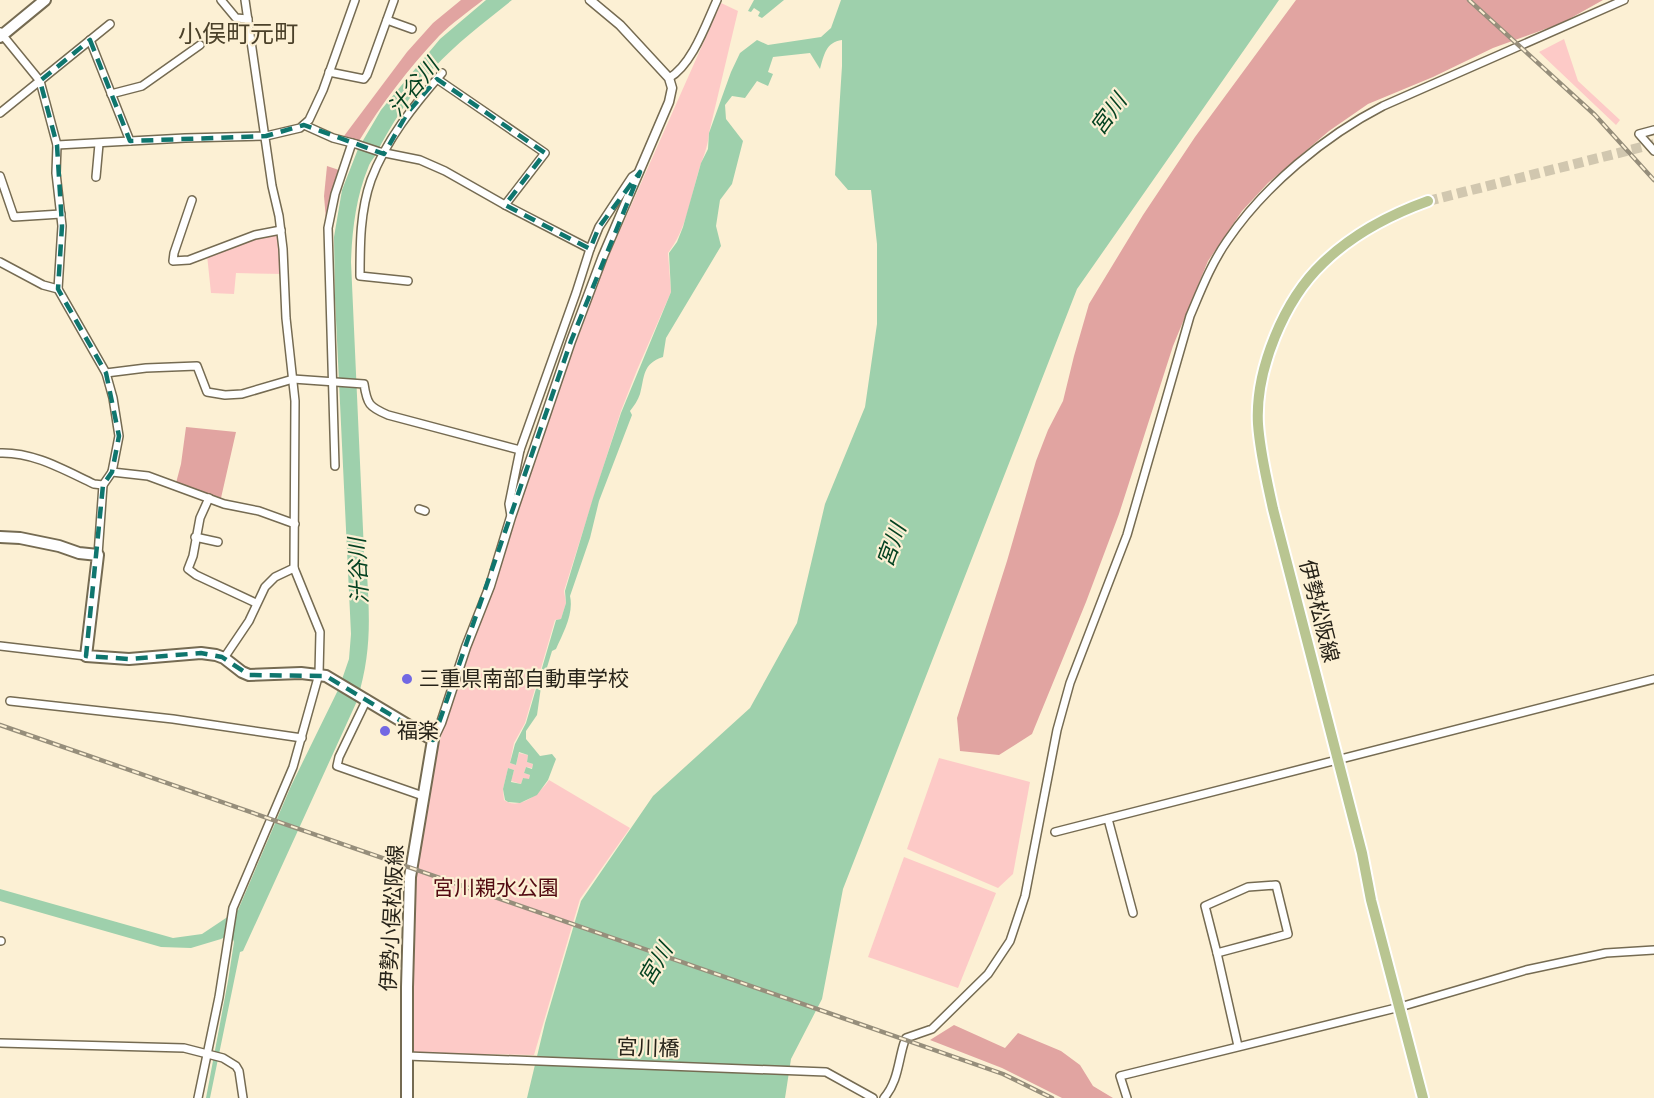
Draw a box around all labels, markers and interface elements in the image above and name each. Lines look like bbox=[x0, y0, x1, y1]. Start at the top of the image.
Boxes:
district label: 小俣町元町 bbox=[178, 16, 298, 51]
water label: 汁谷川 bbox=[380, 50, 447, 123]
water label: 宮川 bbox=[1082, 85, 1135, 141]
water label: 宮川 bbox=[868, 517, 914, 571]
water label: 汁谷川 bbox=[340, 535, 376, 605]
street label: 伊勢松阪線 bbox=[1292, 556, 1346, 666]
place label: 三重県南部自動車学校 bbox=[419, 664, 629, 694]
marker: 三重県南部自動車学校 bbox=[400, 672, 414, 686]
place label: 福楽 bbox=[397, 716, 439, 746]
marker: 福楽 bbox=[378, 724, 392, 738]
street label: 伊勢小俣松阪線 bbox=[373, 844, 411, 992]
park label: 宮川親水公園 bbox=[433, 873, 559, 903]
water label: 宮川 bbox=[630, 935, 681, 991]
street label: 宮川橋 bbox=[616, 1032, 680, 1064]

